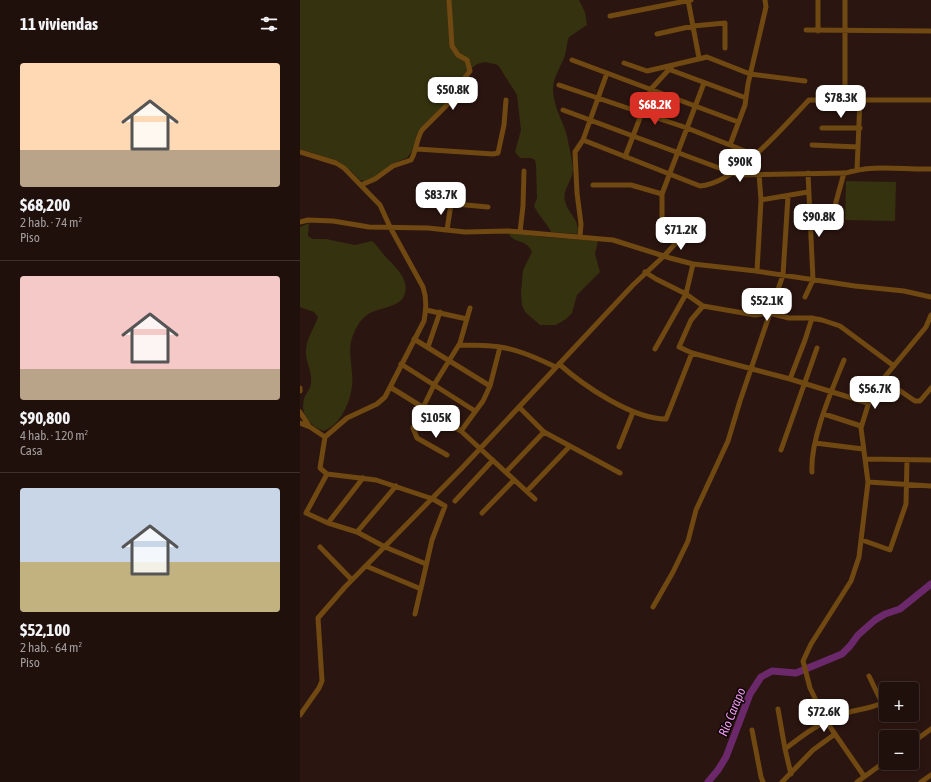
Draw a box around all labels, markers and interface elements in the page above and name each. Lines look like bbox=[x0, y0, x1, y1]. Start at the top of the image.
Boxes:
icon: filters bbox=[258, 13, 280, 35]
text: 11 viviendas bbox=[20, 14, 98, 34]
pin: $50.8K bbox=[420, 77, 486, 111]
text: $50.8K bbox=[437, 82, 469, 97]
pin: $78.3K bbox=[808, 85, 874, 119]
icon: home bbox=[114, 89, 186, 161]
text: $78.3K bbox=[825, 90, 857, 105]
pin: $68.2K bbox=[622, 92, 688, 126]
text: $68.2K bbox=[639, 97, 671, 112]
pin: $90K bbox=[716, 149, 764, 183]
text: $90K bbox=[728, 154, 752, 169]
pin: $83.7K bbox=[408, 182, 474, 216]
text: $83.7K bbox=[425, 187, 457, 202]
text: $68,200 bbox=[20, 195, 70, 215]
pin: $90.8K bbox=[786, 204, 852, 238]
text: $90.8K bbox=[803, 209, 835, 224]
text: 2 hab. · 74 m² bbox=[20, 215, 82, 230]
pin: $71.2K bbox=[648, 217, 714, 251]
text: $71.2K bbox=[665, 222, 697, 237]
text: Piso bbox=[20, 230, 40, 245]
pin: $52.1K bbox=[734, 288, 800, 322]
text: $52.1K bbox=[751, 293, 783, 308]
icon: home bbox=[114, 302, 186, 374]
pin: $56.7K bbox=[842, 376, 908, 410]
text: $56.7K bbox=[859, 381, 891, 396]
pin: $105K bbox=[408, 405, 464, 439]
text: $90,800 bbox=[20, 408, 70, 428]
text: $105K bbox=[421, 410, 451, 425]
text: 4 hab. · 120 m² bbox=[20, 428, 88, 443]
text: Casa bbox=[20, 443, 43, 458]
icon: home bbox=[114, 514, 186, 586]
text: $52,100 bbox=[20, 620, 70, 640]
text: 2 hab. · 64 m² bbox=[20, 640, 82, 655]
text: Piso bbox=[20, 655, 40, 670]
map controls bbox=[879, 682, 919, 770]
button: + bbox=[879, 682, 919, 722]
water label: Río Carapo bbox=[715, 686, 749, 738]
pin: $72.6K bbox=[791, 699, 857, 733]
text: $72.6K bbox=[808, 704, 840, 719]
button: − bbox=[879, 730, 919, 770]

